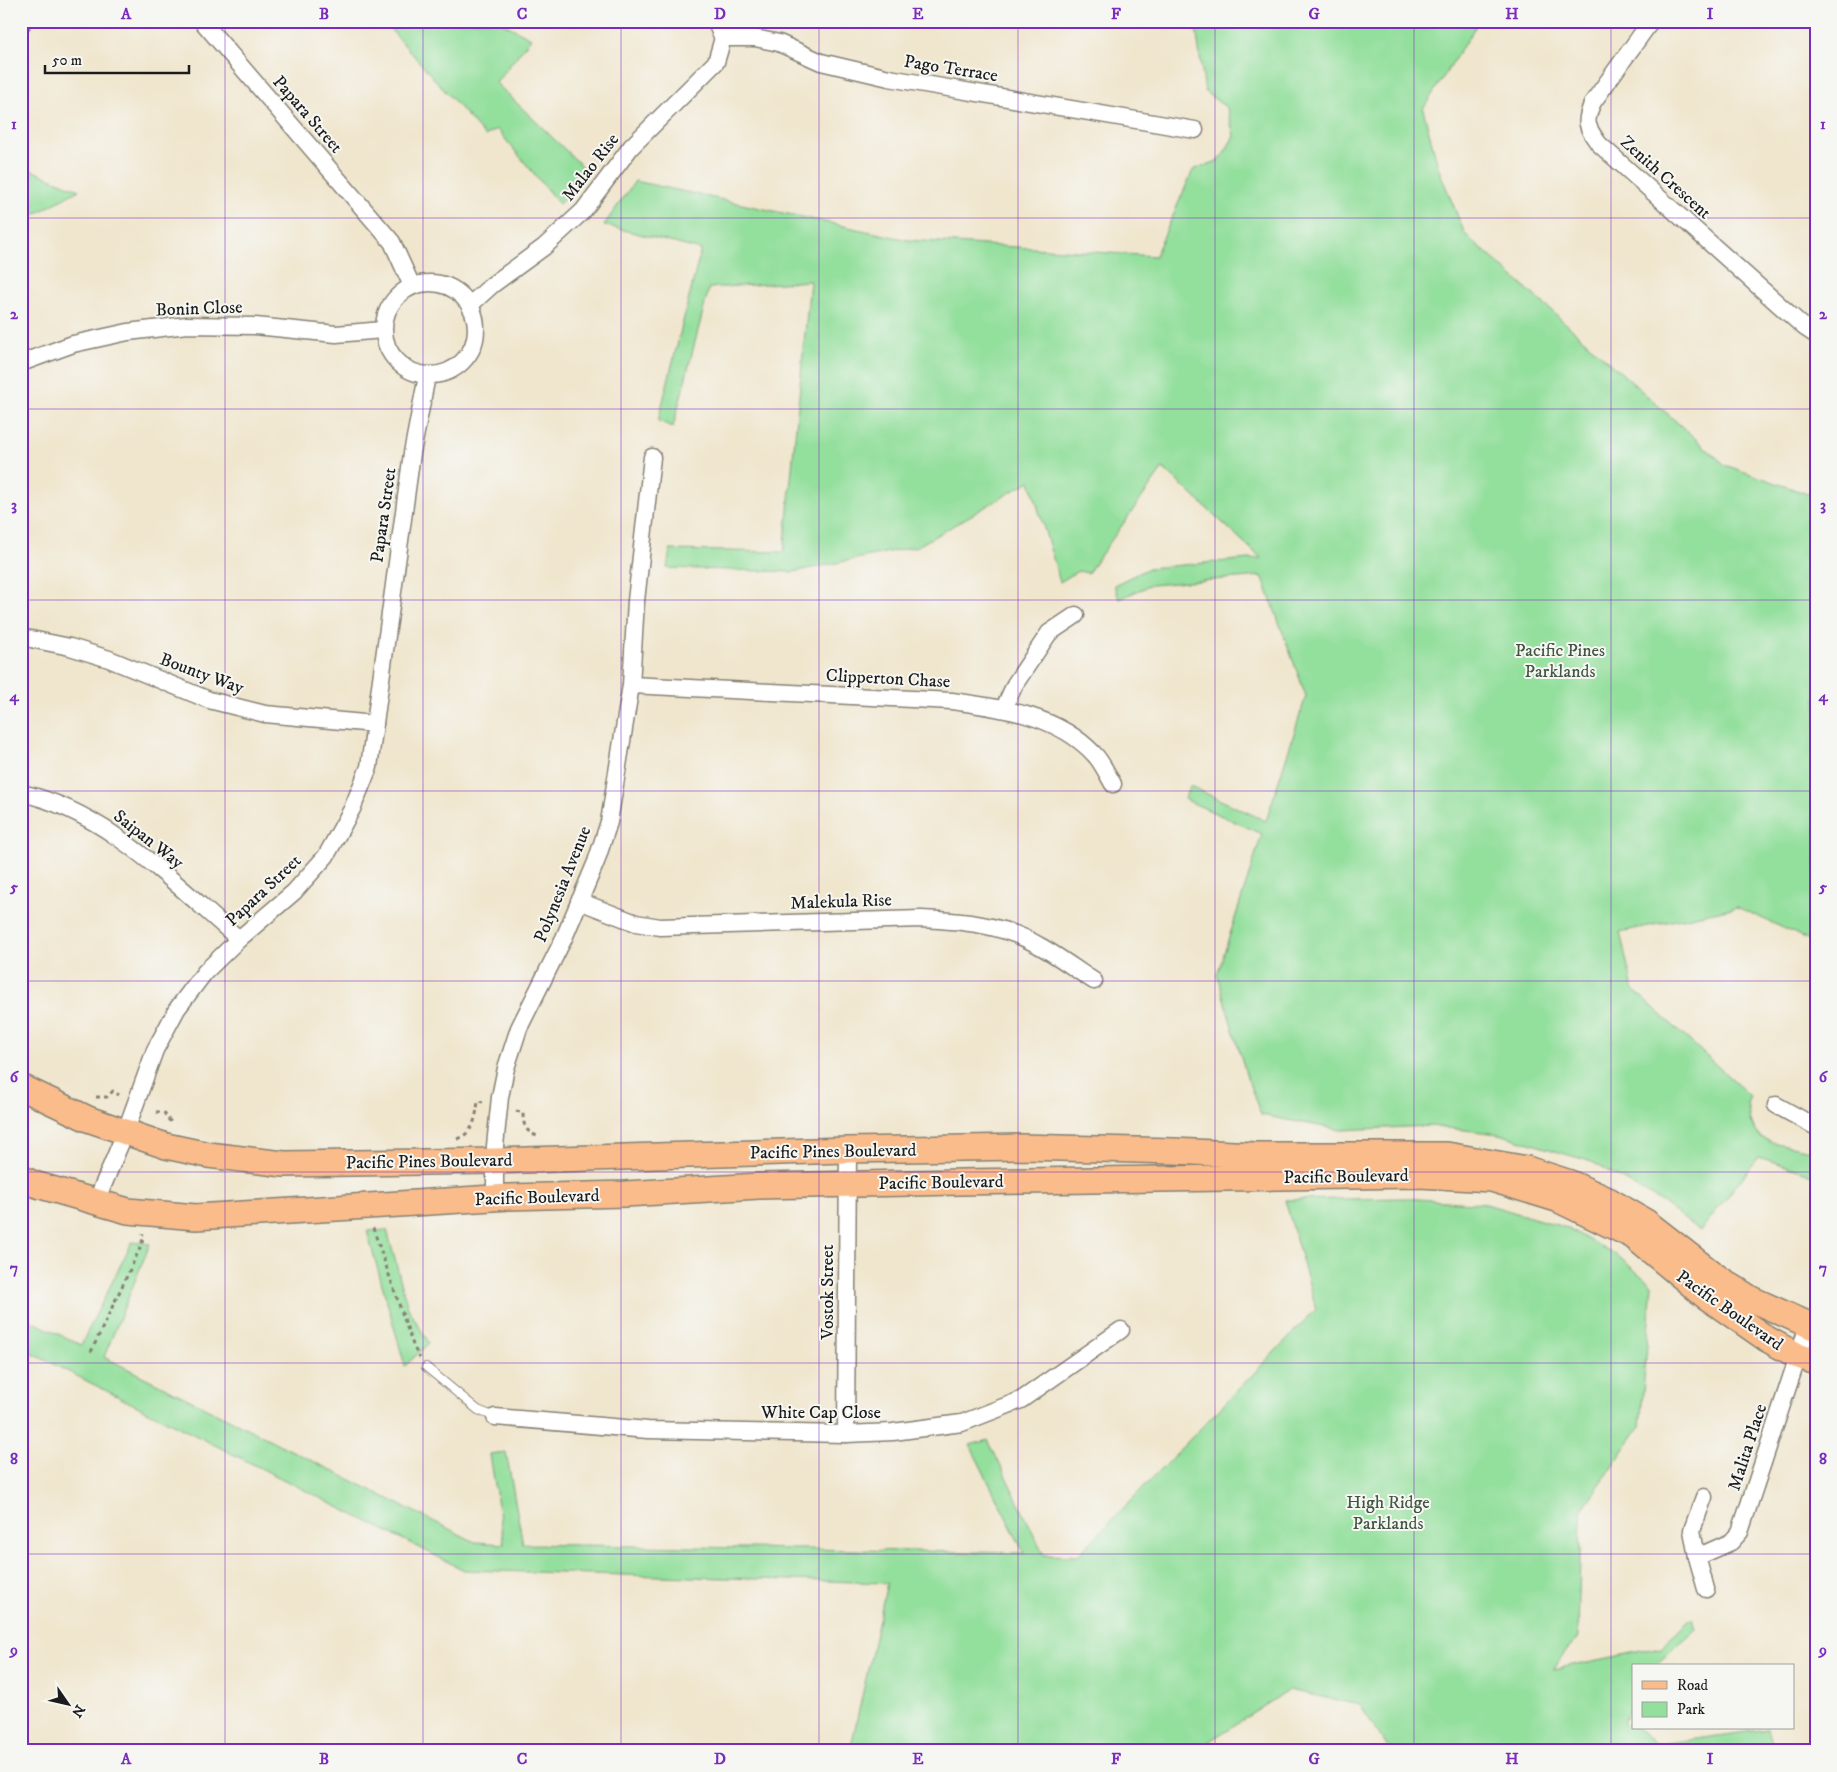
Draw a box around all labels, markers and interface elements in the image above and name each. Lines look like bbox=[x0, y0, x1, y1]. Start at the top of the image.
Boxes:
text: A bbox=[120, 4, 132, 24]
text: B bbox=[319, 4, 329, 24]
text: C bbox=[517, 4, 527, 24]
text: D bbox=[714, 4, 726, 24]
text: E bbox=[912, 4, 924, 24]
text: F bbox=[1111, 4, 1121, 24]
text: G bbox=[1308, 4, 1320, 24]
text: H bbox=[1505, 4, 1519, 24]
text: I bbox=[1707, 4, 1714, 24]
scale bar bbox=[45, 42, 189, 74]
text: 50 m bbox=[52, 51, 82, 70]
street label: Pago Terrace bbox=[902, 51, 999, 87]
street label: Papara Street bbox=[268, 71, 347, 158]
text: 1 bbox=[11, 114, 17, 134]
text: 1 bbox=[1820, 114, 1826, 134]
street label: Malao Rise bbox=[558, 129, 624, 206]
street label: Zenith Crescent bbox=[1615, 131, 1715, 224]
street label: Bonin Close bbox=[155, 296, 243, 322]
text: 2 bbox=[10, 304, 19, 324]
text: 2 bbox=[1819, 304, 1828, 324]
street label: Papara Street bbox=[366, 466, 402, 564]
text: 3 bbox=[11, 495, 17, 515]
text: 3 bbox=[1820, 495, 1826, 515]
park label: Pacific Pines Parklands bbox=[1515, 640, 1605, 683]
street label: Bounty Way bbox=[157, 649, 247, 699]
street label: Clipperton Chase bbox=[825, 665, 951, 693]
text: 4 bbox=[8, 686, 19, 706]
text: 4 bbox=[1817, 686, 1828, 706]
street label: Saipan Way bbox=[109, 806, 188, 874]
street label: Polynesia Avenue bbox=[530, 823, 596, 946]
street label: Papara Street bbox=[221, 850, 306, 931]
text: 5 bbox=[9, 877, 18, 897]
text: 5 bbox=[1818, 877, 1827, 897]
street label: Malekula Rise bbox=[790, 889, 892, 915]
text: 6 bbox=[10, 1067, 20, 1087]
text: 6 bbox=[1819, 1067, 1829, 1087]
street label: Pacific Pines Boulevard bbox=[749, 1140, 917, 1164]
street label: Pacific Pines Boulevard bbox=[345, 1150, 513, 1174]
street label: Pacific Boulevard bbox=[1283, 1165, 1409, 1189]
street label: Pacific Boulevard bbox=[878, 1171, 1004, 1195]
street label: Pacific Boulevard bbox=[474, 1185, 600, 1211]
street label: Vostok Street bbox=[817, 1244, 839, 1341]
text: 7 bbox=[10, 1258, 18, 1278]
text: 7 bbox=[1819, 1258, 1827, 1278]
street label: Pacific Boulevard bbox=[1672, 1266, 1787, 1356]
street label: Malita Place bbox=[1724, 1401, 1772, 1493]
street label: White Cap Close bbox=[760, 1402, 881, 1424]
text: 8 bbox=[10, 1449, 18, 1469]
text: 8 bbox=[1819, 1449, 1827, 1469]
park label: High Ridge Parklands bbox=[1346, 1492, 1430, 1535]
text: 9 bbox=[9, 1640, 18, 1660]
text: 9 bbox=[1818, 1640, 1827, 1660]
legend bbox=[1632, 1664, 1794, 1730]
text: Road bbox=[1677, 1676, 1709, 1695]
north arrow bbox=[42, 1680, 92, 1730]
text: Park bbox=[1677, 1700, 1706, 1719]
text: N bbox=[67, 1701, 89, 1721]
text: A bbox=[120, 1749, 132, 1769]
text: B bbox=[319, 1749, 329, 1769]
text: C bbox=[517, 1749, 527, 1769]
text: D bbox=[714, 1749, 726, 1769]
text: E bbox=[912, 1749, 924, 1769]
text: F bbox=[1111, 1749, 1121, 1769]
text: G bbox=[1308, 1749, 1320, 1769]
text: H bbox=[1505, 1749, 1519, 1769]
text: I bbox=[1707, 1749, 1714, 1769]

